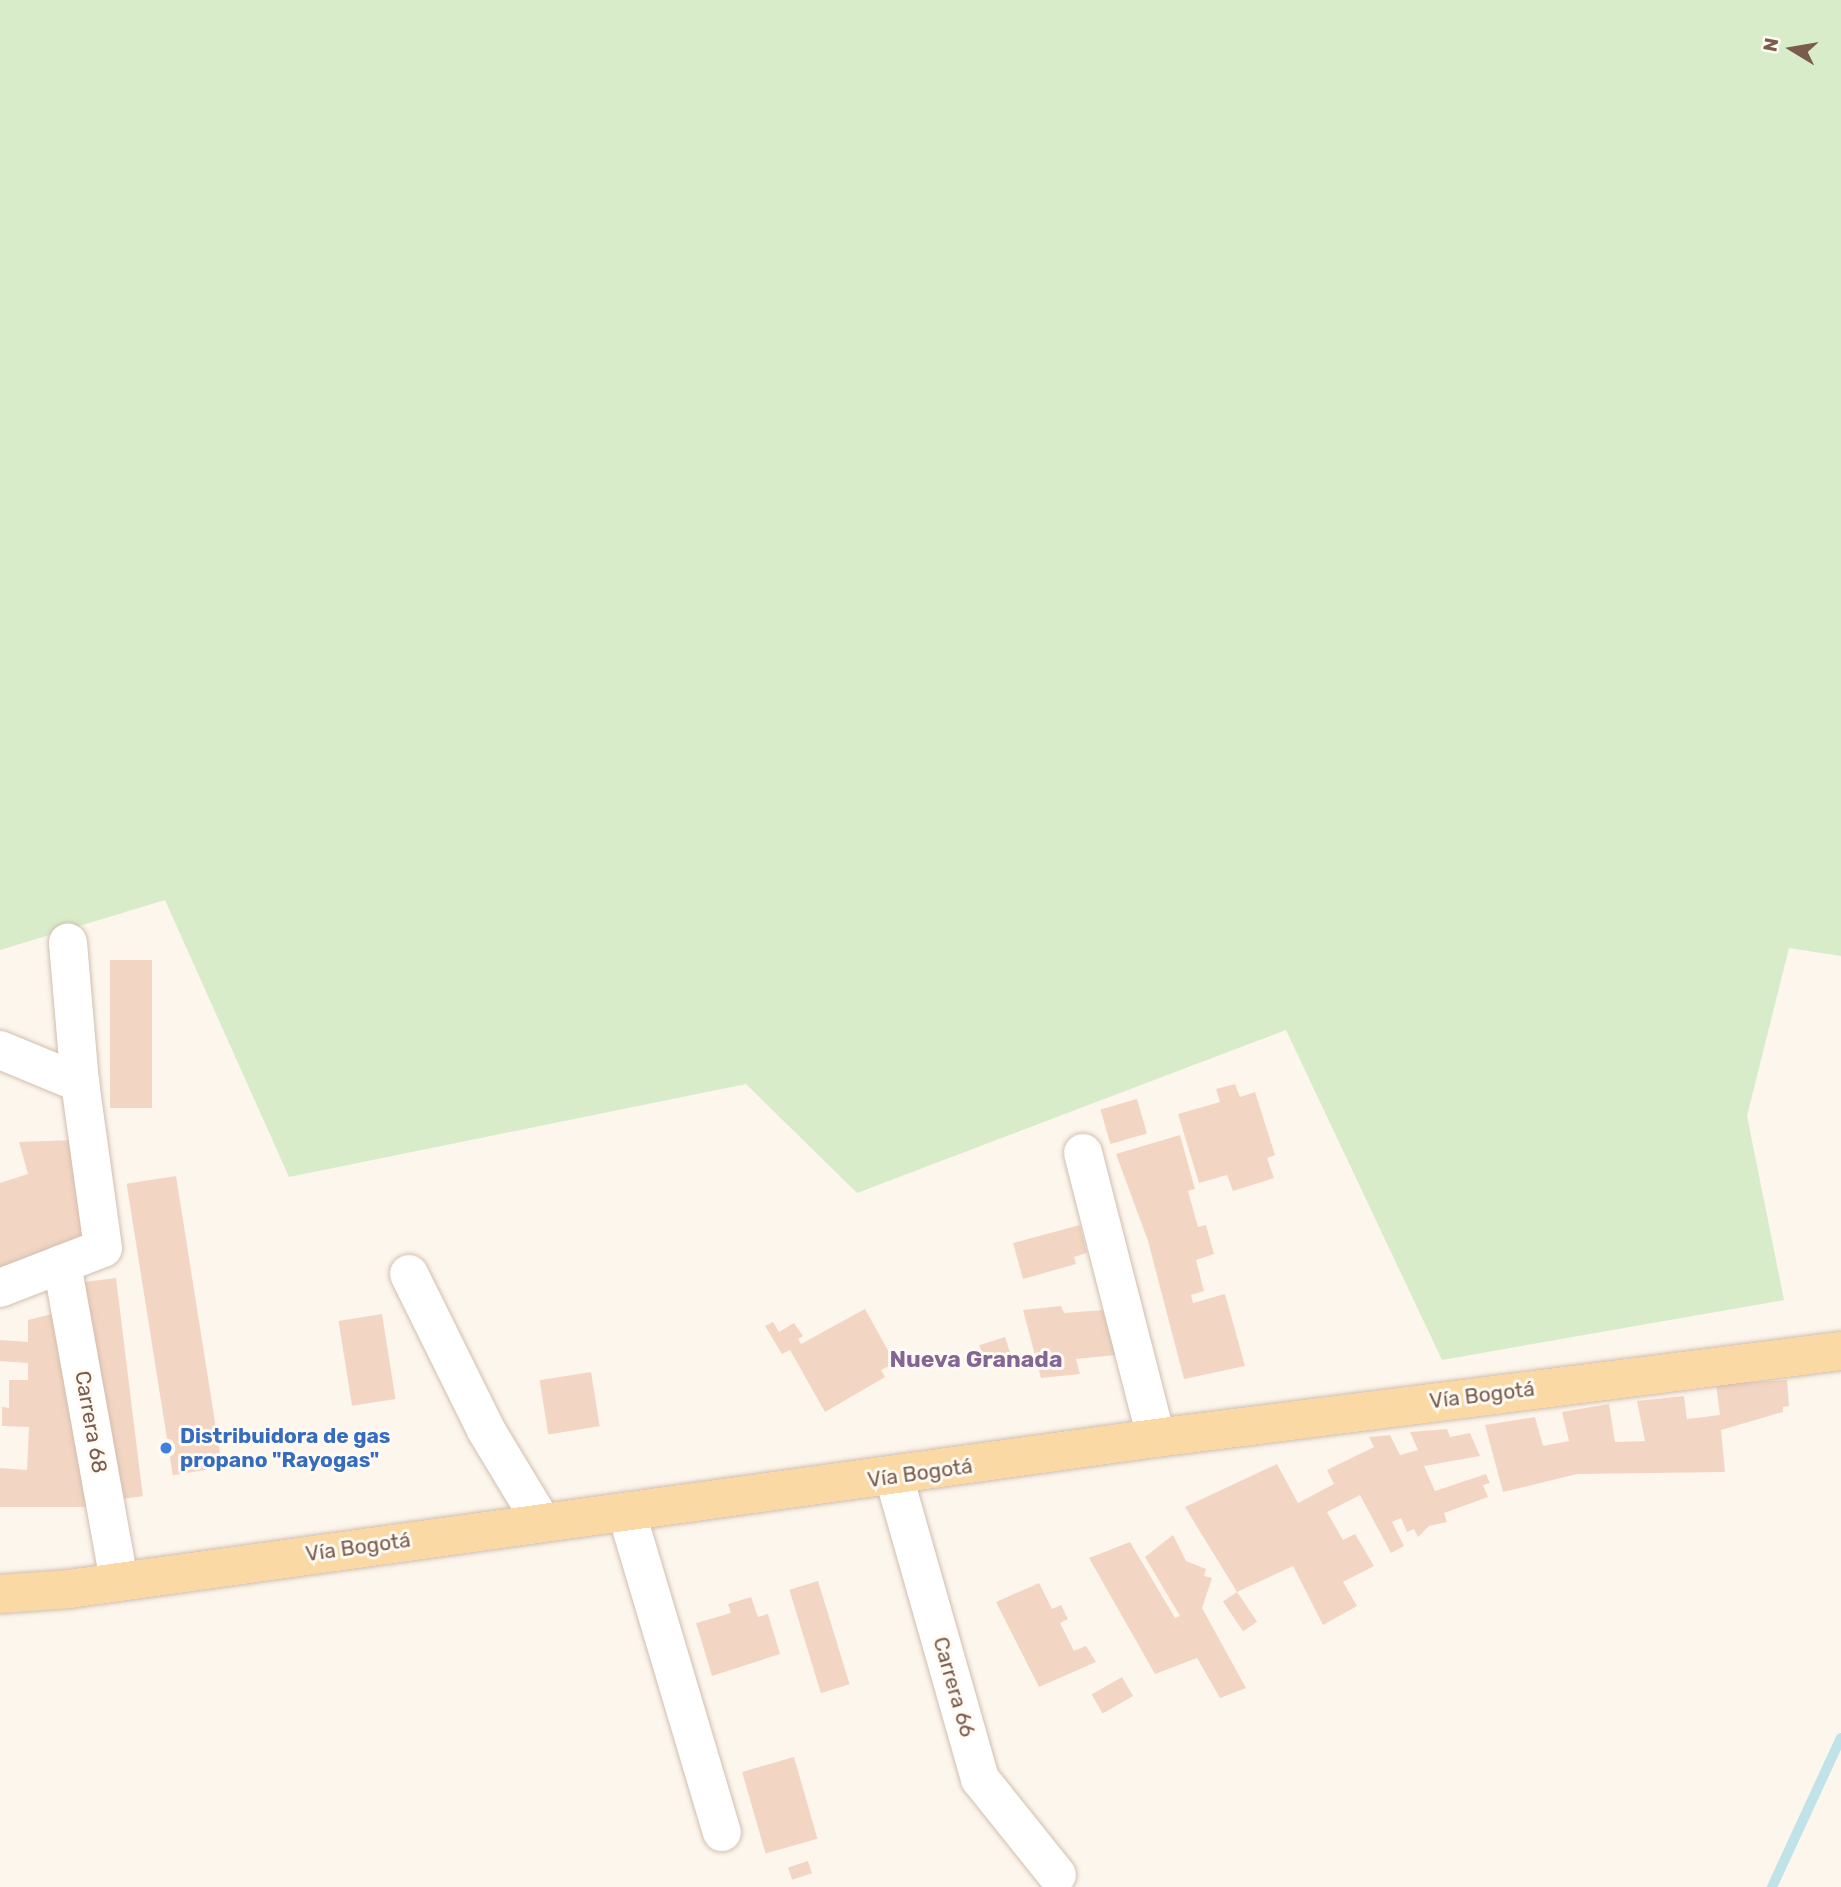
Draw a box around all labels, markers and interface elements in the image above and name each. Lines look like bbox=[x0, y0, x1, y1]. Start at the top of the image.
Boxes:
north arrow bbox=[1757, 14, 1827, 84]
text: N bbox=[1758, 36, 1783, 54]
district label: Nueva Granada bbox=[890, 1345, 1062, 1373]
street label: Carrera 68 bbox=[70, 1369, 112, 1475]
street label: Vía Bogotá bbox=[1428, 1376, 1536, 1414]
place label: Distribuidora de gas propano "Rayogas" bbox=[180, 1423, 390, 1473]
marker: Distribuidora de gas propano "Rayogas" bbox=[158, 1440, 174, 1456]
street label: Vía Bogotá bbox=[866, 1453, 974, 1493]
street label: Vía Bogotá bbox=[304, 1527, 412, 1567]
street label: Carrera 66 bbox=[928, 1634, 980, 1740]

